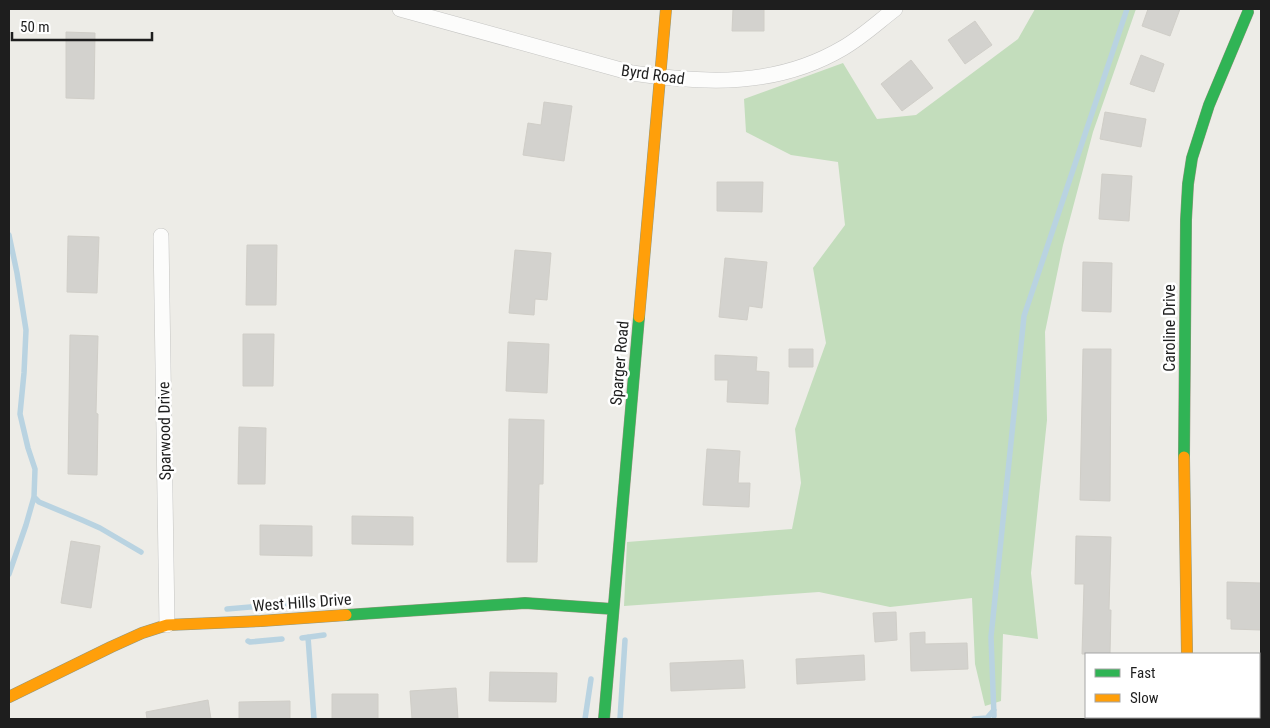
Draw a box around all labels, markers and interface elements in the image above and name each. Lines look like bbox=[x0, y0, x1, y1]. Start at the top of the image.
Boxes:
scale bar bbox=[12, 10, 152, 42]
text: 50 m bbox=[20, 18, 50, 36]
street label: Byrd Road bbox=[620, 61, 686, 88]
street label: Caroline Drive bbox=[1160, 284, 1179, 372]
street label: Sparger Road bbox=[606, 320, 633, 406]
street label: Sparwood Drive bbox=[154, 381, 175, 481]
street label: West Hills Drive bbox=[252, 590, 352, 615]
legend bbox=[1085, 653, 1260, 718]
text: Fast bbox=[1130, 664, 1155, 682]
text: Slow bbox=[1130, 689, 1159, 707]

